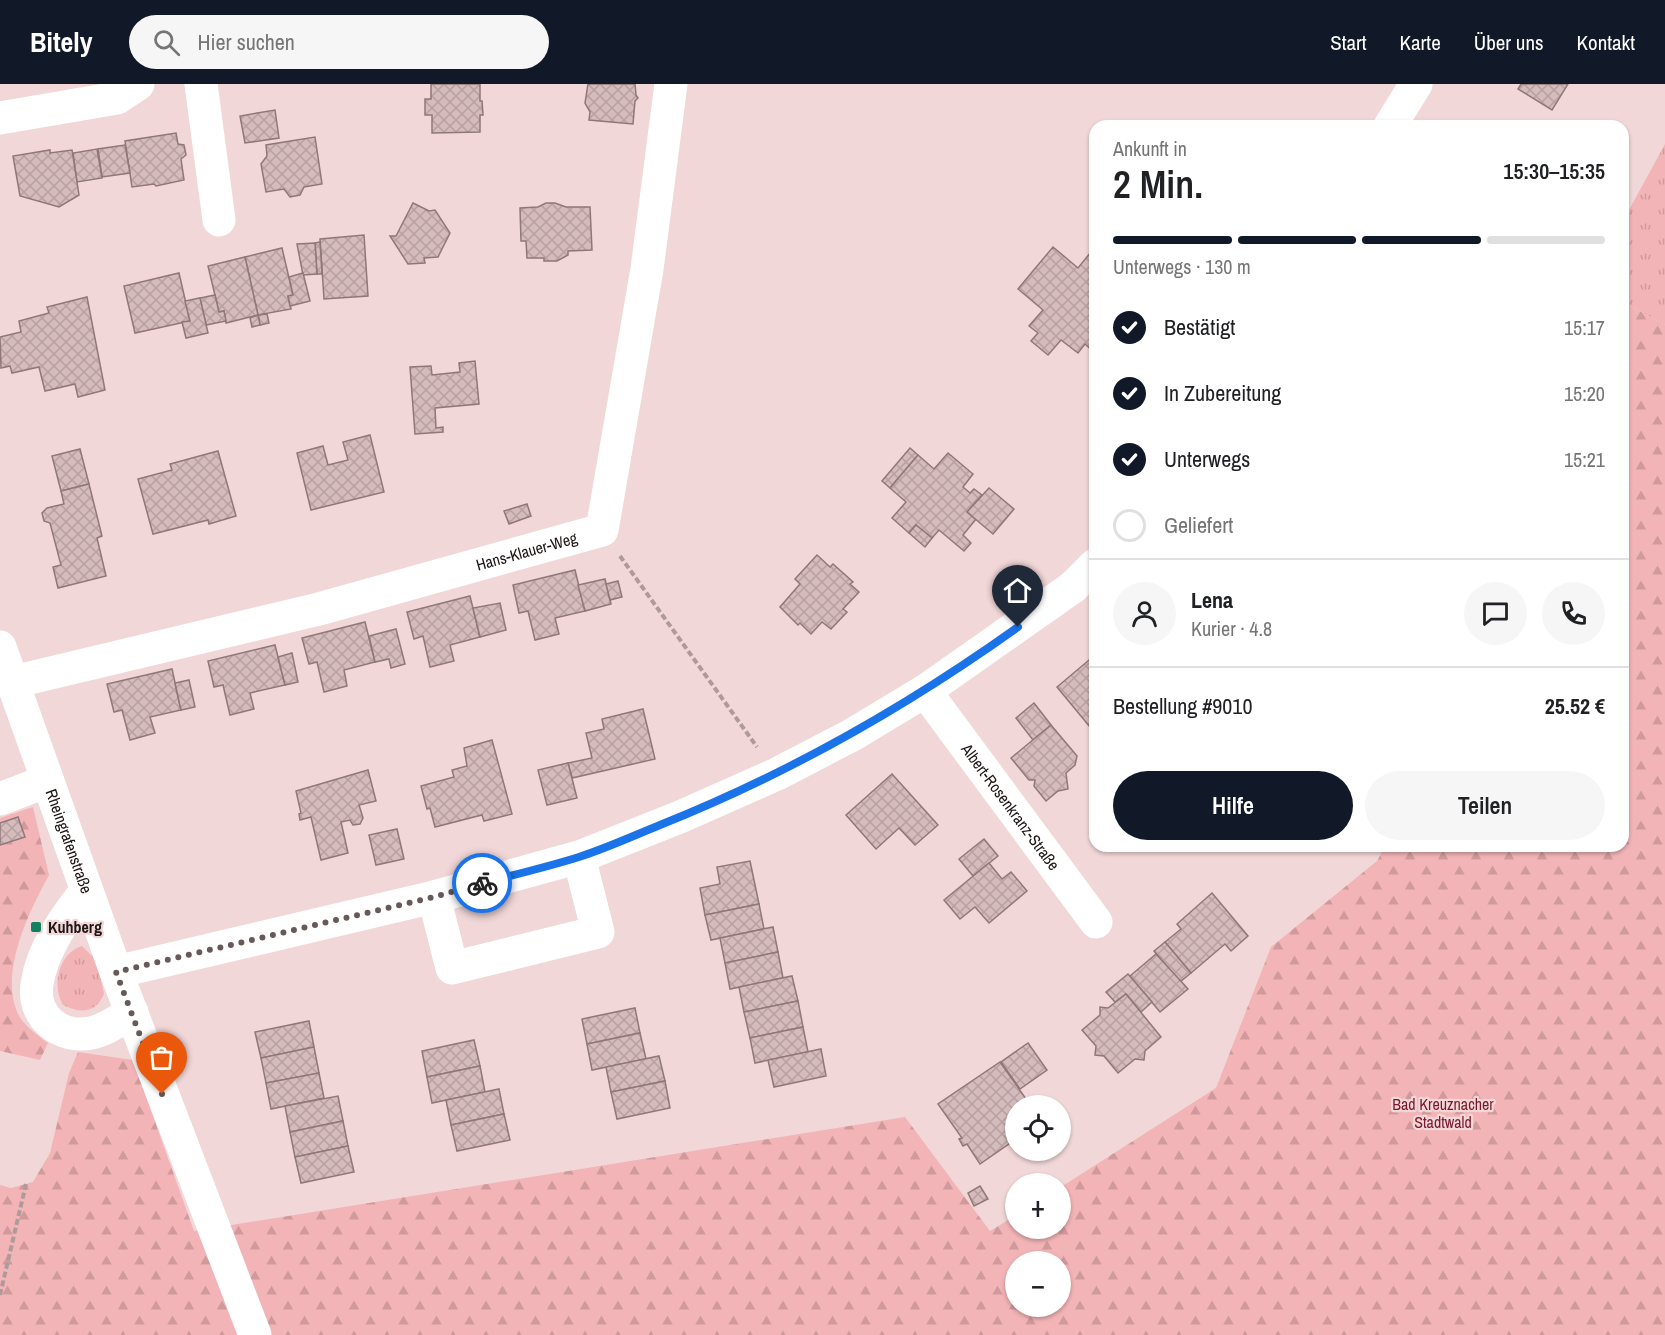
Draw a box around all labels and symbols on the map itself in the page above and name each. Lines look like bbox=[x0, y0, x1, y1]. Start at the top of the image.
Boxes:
street label: Hans-Klauer-Weg bbox=[473, 526, 580, 576]
pin bbox=[992, 565, 1043, 627]
street label: Albert-Rosenkranz-Straße bbox=[956, 738, 1065, 875]
street label: Rheingrafenstraße bbox=[40, 786, 98, 896]
courier bbox=[452, 853, 512, 913]
place label: Kuhberg bbox=[48, 916, 102, 938]
marker: Kuhberg bbox=[29, 920, 43, 934]
pin bbox=[136, 1032, 187, 1094]
park label: Bad Kreuznacher Stadtwald bbox=[1392, 1093, 1494, 1133]

